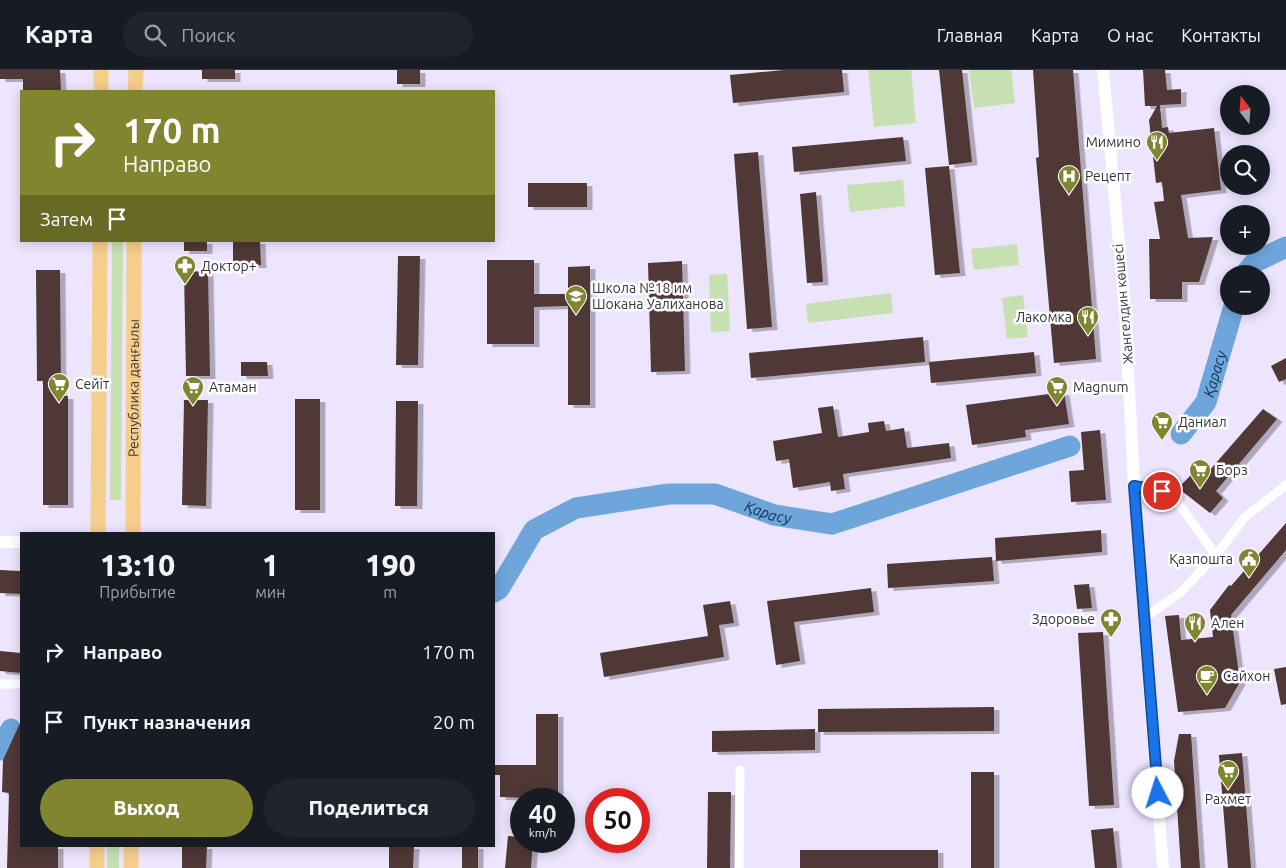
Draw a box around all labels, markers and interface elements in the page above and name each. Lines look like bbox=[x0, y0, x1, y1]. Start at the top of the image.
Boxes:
search box bbox=[123, 12, 473, 57]
text: Карта bbox=[25, 21, 93, 48]
icon: search bbox=[141, 21, 169, 49]
text: Поиск bbox=[181, 24, 235, 46]
text: Главная bbox=[937, 25, 1003, 45]
text: Карта bbox=[1031, 25, 1079, 45]
text: О нас bbox=[1107, 25, 1153, 45]
text: Контакты bbox=[1181, 25, 1261, 45]
north arrow bbox=[1220, 85, 1270, 135]
map controls bbox=[1220, 85, 1270, 315]
icon: right bbox=[40, 110, 105, 175]
text: 170 m bbox=[123, 110, 221, 150]
restaurant icon: Мимино bbox=[1145, 130, 1169, 161]
place label: Мимино bbox=[1086, 134, 1141, 150]
button: search bbox=[1220, 145, 1270, 195]
text: Направо bbox=[123, 151, 211, 176]
hospital icon: Рецепт bbox=[1057, 164, 1081, 195]
place label: Рецепт bbox=[1085, 168, 1131, 184]
icon: arrive bbox=[103, 205, 131, 233]
button: + bbox=[1220, 205, 1270, 255]
text: Затем bbox=[40, 208, 93, 230]
street label: Жангелдин көшесі bbox=[1110, 243, 1136, 365]
pharmacy icon: Доктор+ bbox=[173, 254, 197, 285]
place label: Доктор+ bbox=[201, 258, 257, 274]
button: − bbox=[1220, 265, 1270, 315]
place label: Школа №18 им Шокана Уалиханова bbox=[592, 280, 724, 312]
school or university icon: Школа №18 им Шокана Уалиханова bbox=[564, 284, 588, 315]
restaurant icon: Лакомка bbox=[1076, 305, 1100, 336]
place label: Лакомка bbox=[1015, 309, 1072, 325]
street label: Республика даңғылы bbox=[125, 319, 142, 457]
water label: Қарасу bbox=[1199, 348, 1229, 399]
supermarket icon: Сейіт bbox=[47, 372, 71, 403]
supermarket icon: Атаман bbox=[181, 375, 205, 406]
supermarket icon: Magnum bbox=[1045, 375, 1069, 406]
place label: Сейіт bbox=[75, 376, 109, 392]
place label: Атаман bbox=[209, 379, 257, 395]
place label: Magnum bbox=[1073, 379, 1128, 395]
supermarket icon: Даниал bbox=[1150, 410, 1174, 441]
place label: Даниал bbox=[1178, 414, 1227, 430]
supermarket icon: Борз bbox=[1188, 458, 1212, 489]
place label: Борз bbox=[1216, 462, 1248, 478]
pin bbox=[1141, 470, 1183, 512]
icon: arrive bbox=[1148, 477, 1176, 505]
water label: Қарасу bbox=[743, 497, 793, 526]
public building icon: Қазпошта bbox=[1237, 547, 1261, 578]
text: 13:10 bbox=[100, 548, 175, 582]
text: 1 bbox=[262, 548, 279, 582]
text: 190 bbox=[365, 548, 416, 582]
place label: Қазпошта bbox=[1169, 551, 1233, 567]
text: Прибытие bbox=[99, 583, 176, 601]
text: мин bbox=[255, 583, 286, 601]
text: m bbox=[383, 583, 397, 601]
pharmacy icon: Здоровье bbox=[1099, 607, 1123, 638]
place label: Здоровье bbox=[1032, 611, 1095, 627]
restaurant icon: Ален bbox=[1183, 611, 1207, 642]
place label: Ален bbox=[1211, 615, 1245, 631]
icon: right bbox=[40, 638, 68, 666]
text: Направо bbox=[83, 641, 163, 663]
text: 170 m bbox=[422, 641, 475, 663]
cafe icon: Сайхон bbox=[1195, 664, 1219, 695]
place label: Сайхон bbox=[1223, 668, 1270, 684]
icon: arrive bbox=[40, 708, 68, 736]
text: Пункт назначения bbox=[83, 711, 251, 733]
text: 20 m bbox=[433, 711, 475, 733]
supermarket icon: Рахмет bbox=[1216, 759, 1240, 790]
position arrow bbox=[1131, 766, 1183, 818]
button: Выход bbox=[40, 779, 253, 837]
button: Поделиться bbox=[263, 779, 475, 837]
speed limit sign: 50 bbox=[585, 788, 650, 853]
place label: Рахмет bbox=[1205, 791, 1251, 807]
text: 40 bbox=[528, 800, 557, 828]
text: km/h bbox=[529, 826, 556, 839]

